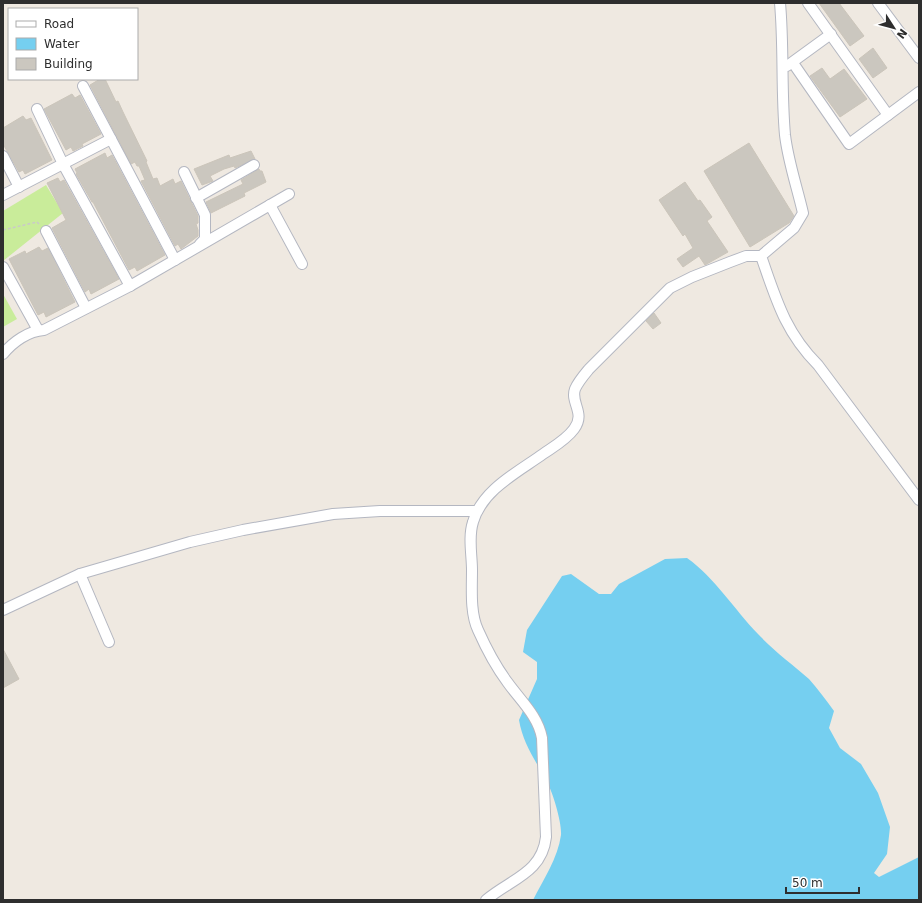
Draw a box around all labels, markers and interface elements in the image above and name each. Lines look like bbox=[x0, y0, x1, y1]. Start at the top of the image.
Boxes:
legend bbox=[8, 8, 138, 80]
north arrow bbox=[874, 8, 914, 48]
text: Road bbox=[44, 17, 74, 31]
text: N bbox=[894, 26, 910, 41]
text: Water bbox=[44, 37, 80, 51]
text: Building bbox=[44, 57, 93, 71]
scale bar bbox=[786, 869, 859, 895]
text: 50 m bbox=[792, 876, 823, 890]

